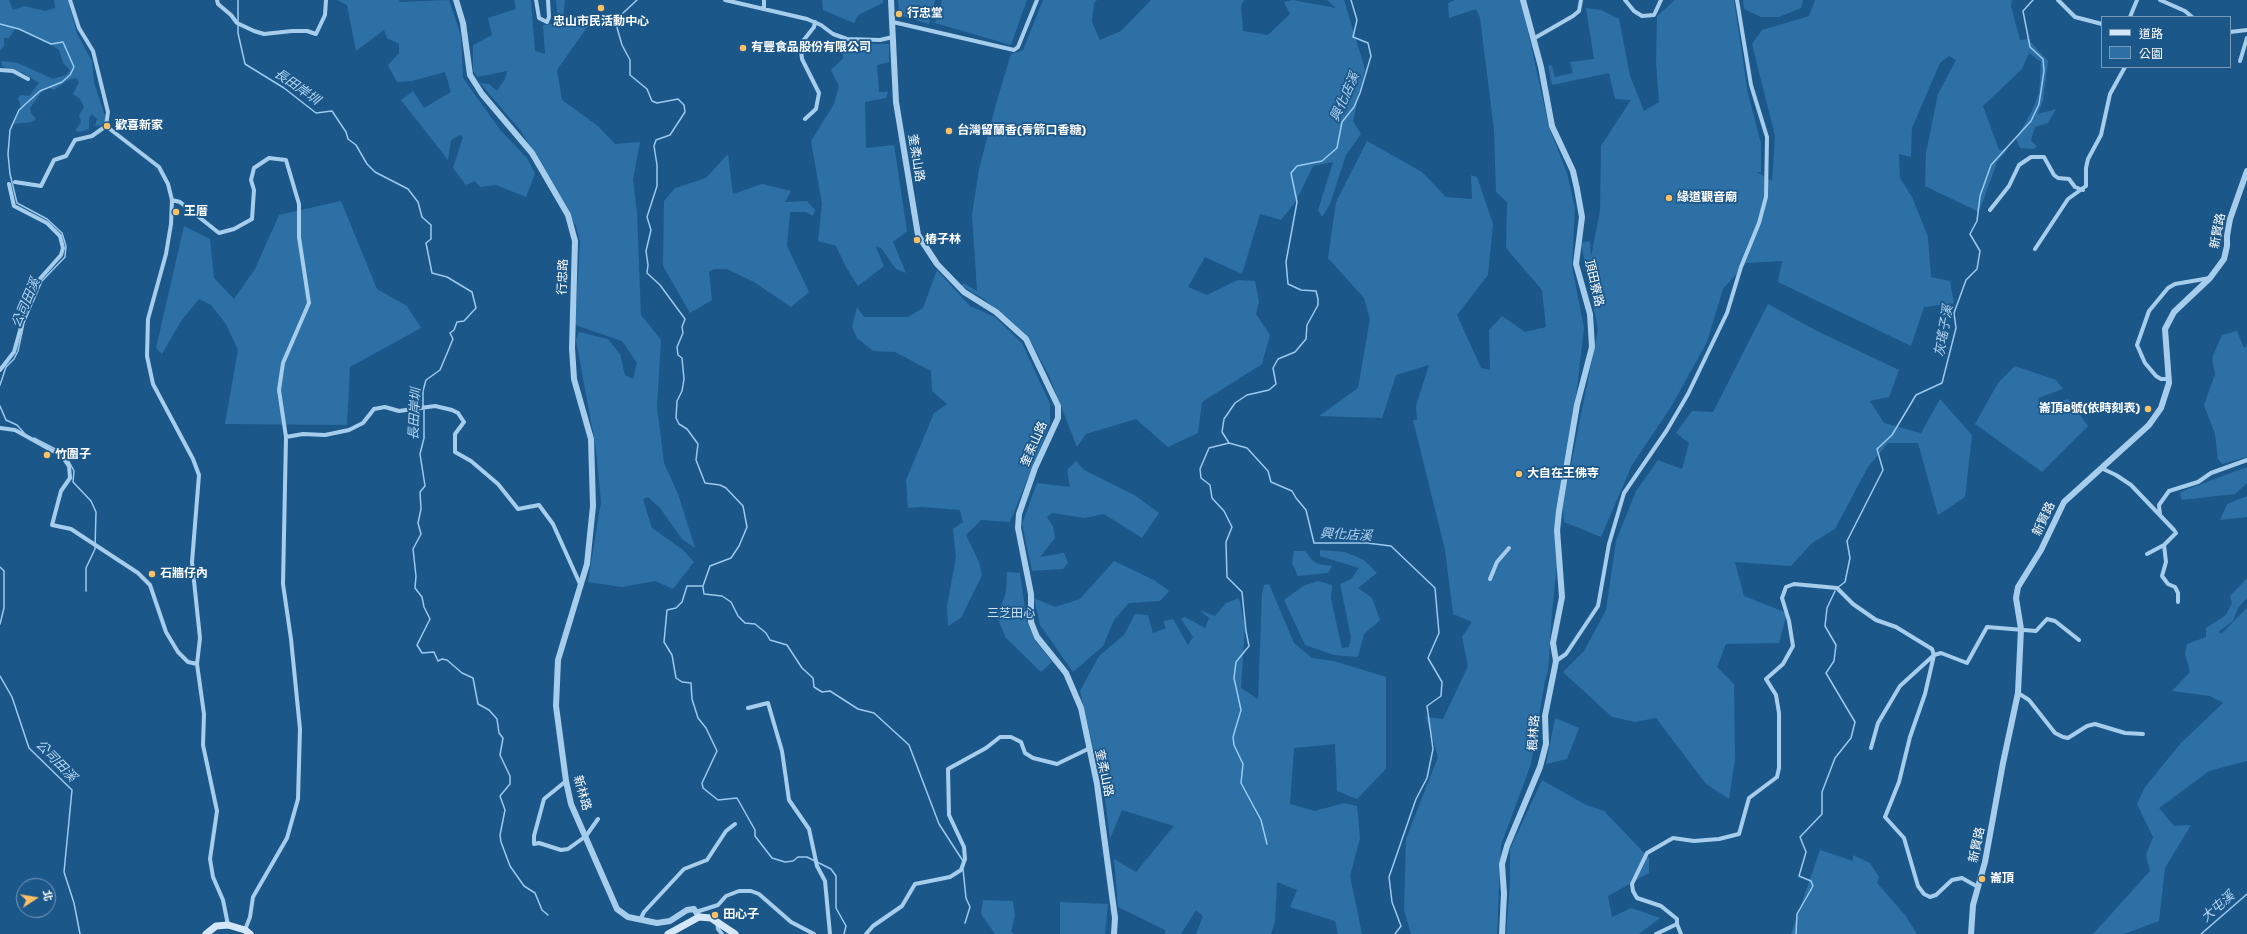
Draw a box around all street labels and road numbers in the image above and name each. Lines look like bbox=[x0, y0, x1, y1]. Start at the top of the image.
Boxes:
street label: 奎柔山路 bbox=[905, 133, 927, 183]
street label: 新賢路 bbox=[2207, 212, 2229, 250]
street label: 頂田寮路 bbox=[1582, 258, 1606, 308]
street label: 行忠路 bbox=[555, 259, 571, 295]
street label: 奎柔山路 bbox=[1018, 419, 1050, 469]
street label: 新賢路 bbox=[2030, 500, 2058, 538]
street label: 楓林路 bbox=[1526, 715, 1542, 751]
street label: 奎柔山路 bbox=[1092, 748, 1116, 798]
street label: 新林路 bbox=[570, 774, 594, 812]
street label: 新賢路 bbox=[1966, 826, 1988, 864]

